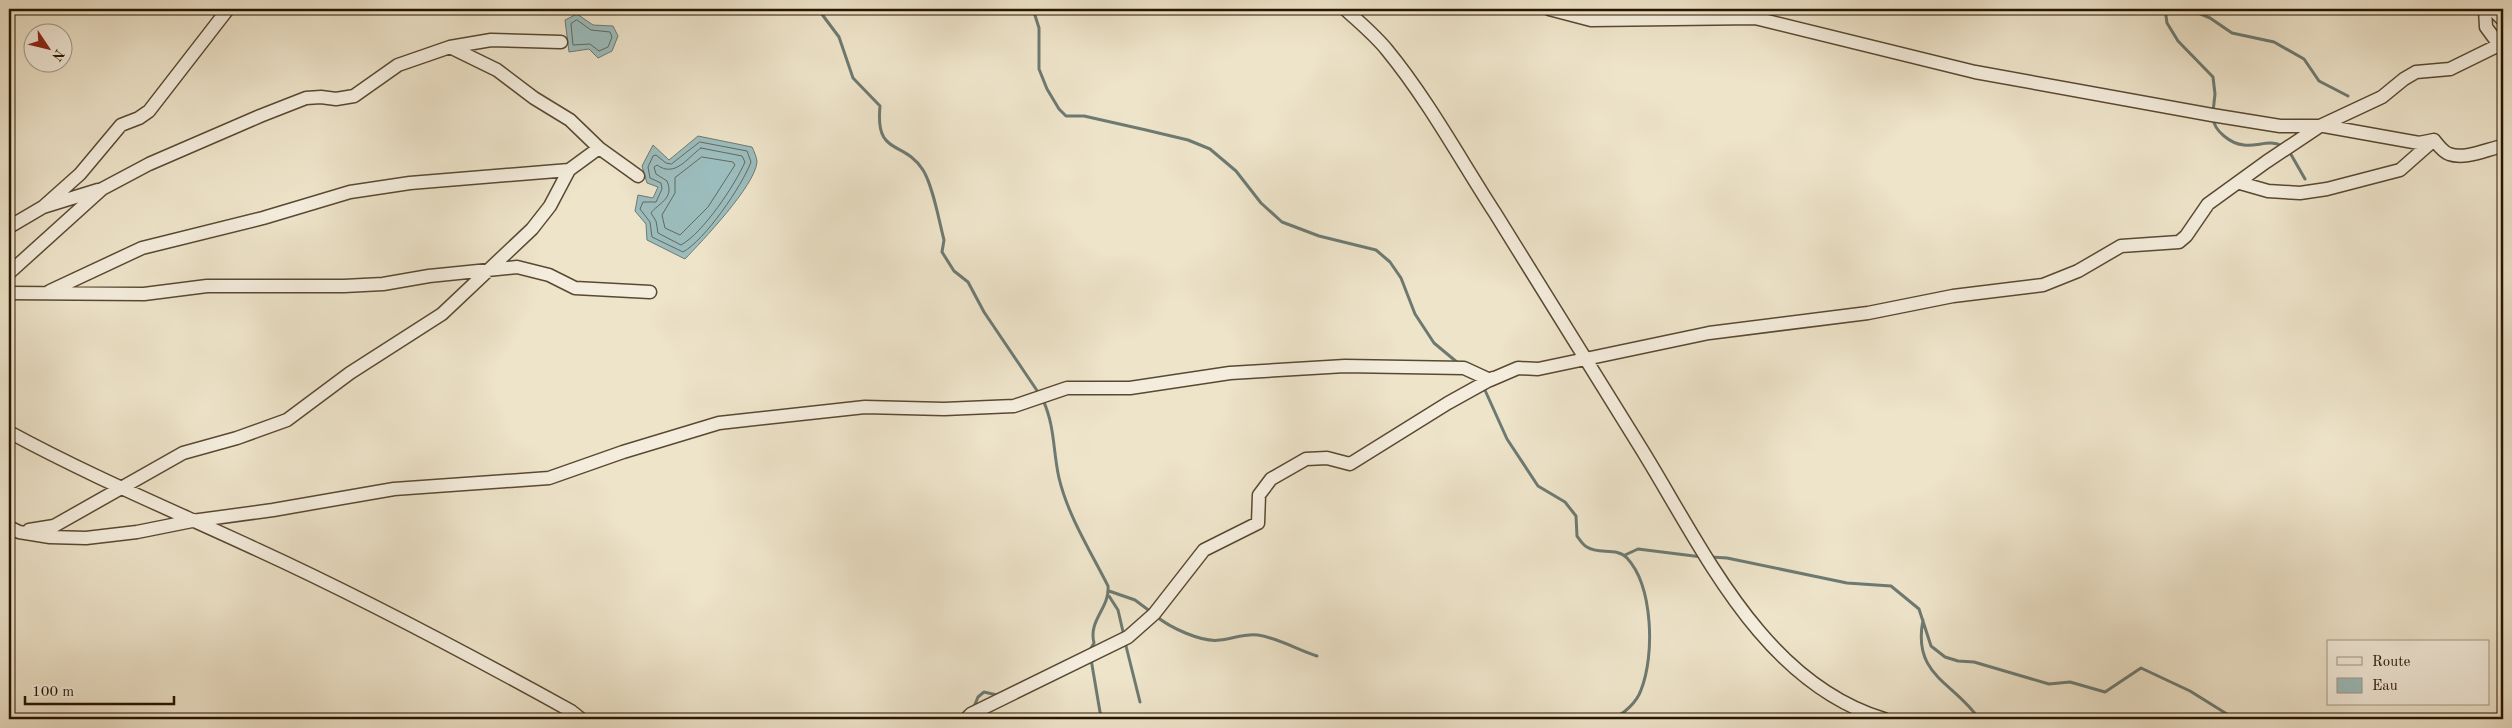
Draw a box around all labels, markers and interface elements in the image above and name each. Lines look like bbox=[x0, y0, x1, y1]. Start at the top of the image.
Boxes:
north arrow bbox=[22, 22, 72, 72]
text: N bbox=[49, 46, 67, 64]
legend bbox=[2327, 640, 2490, 706]
text: Route bbox=[2372, 655, 2410, 670]
scale bar bbox=[25, 673, 174, 705]
text: Eau bbox=[2372, 679, 2398, 694]
text: 100 m bbox=[32, 685, 74, 700]

